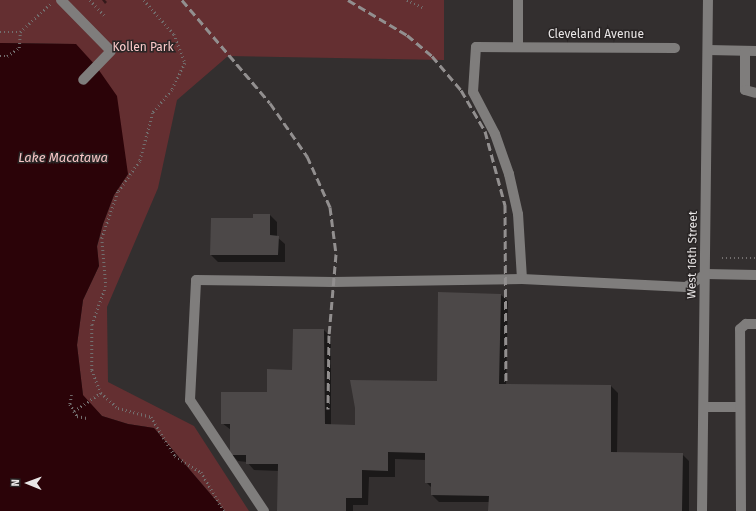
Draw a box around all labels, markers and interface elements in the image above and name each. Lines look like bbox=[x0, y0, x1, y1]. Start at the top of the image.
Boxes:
street label: Cleveland Avenue bbox=[548, 28, 644, 42]
park label: Kollen Park bbox=[112, 41, 174, 55]
water label: Lake Macatawa bbox=[18, 150, 108, 166]
street label: West 16th Street bbox=[685, 211, 701, 299]
north arrow bbox=[8, 463, 48, 503]
text: N bbox=[9, 479, 22, 487]

